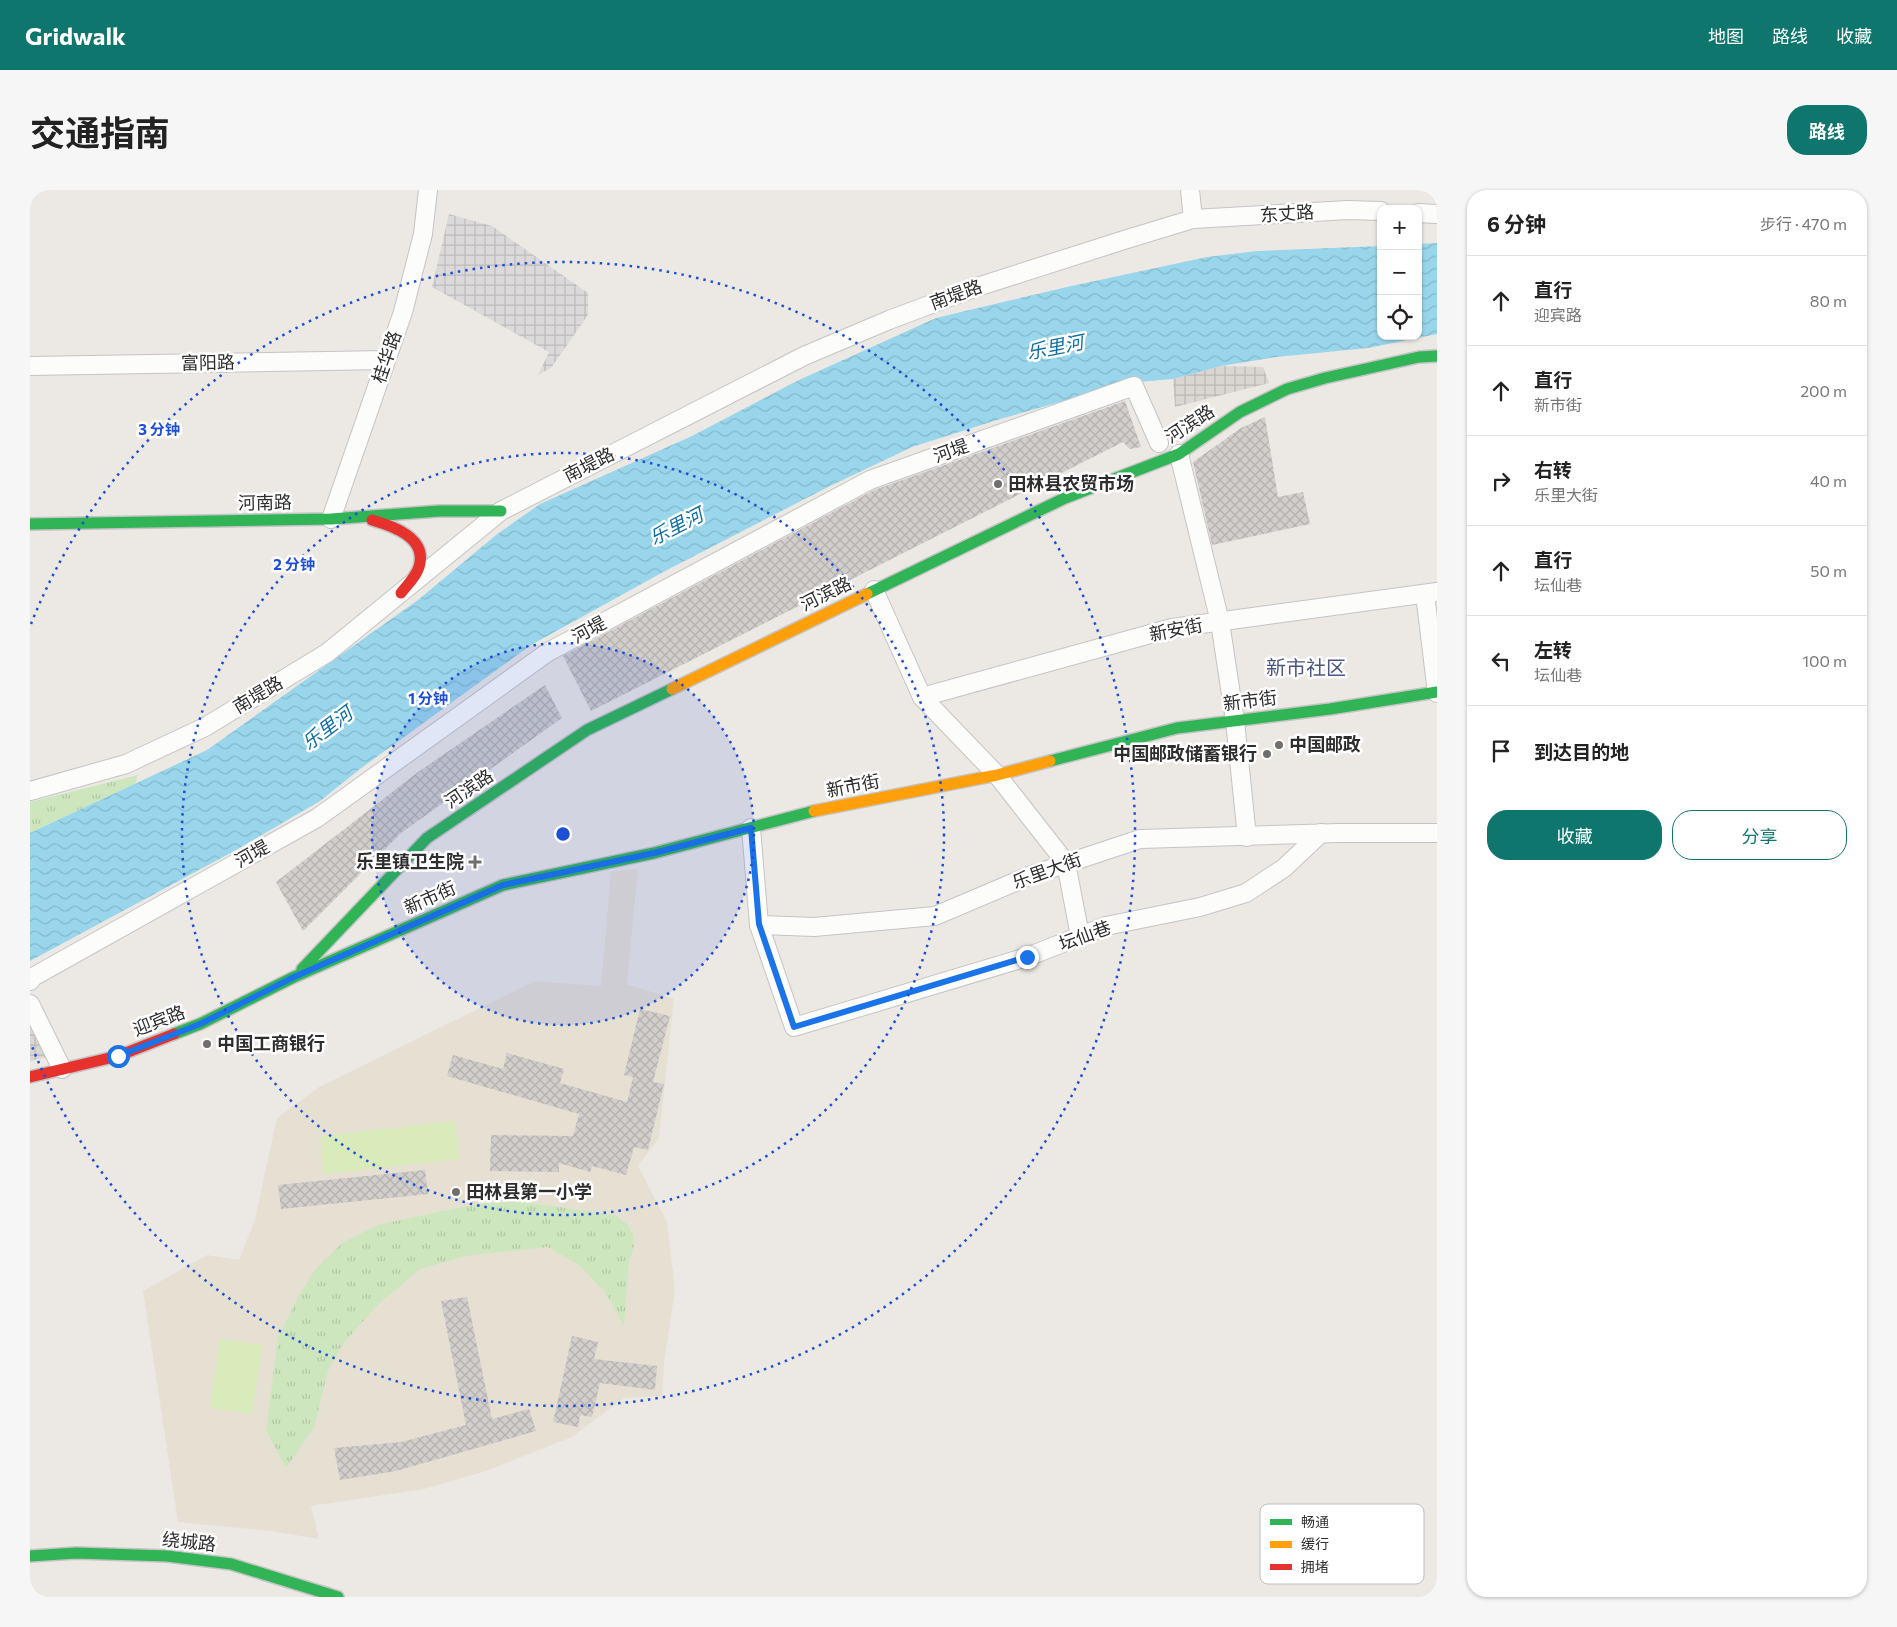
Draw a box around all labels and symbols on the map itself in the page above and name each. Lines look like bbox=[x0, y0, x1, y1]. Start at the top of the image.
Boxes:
street label: 东丈路 bbox=[1259, 200, 1315, 226]
street label: 南堤路 bbox=[927, 274, 985, 314]
street label: 桂华路 bbox=[367, 328, 405, 386]
water label: 乐里河 bbox=[1025, 329, 1089, 363]
street label: 富阳路 bbox=[181, 351, 235, 373]
street label: 河滨路 bbox=[1161, 399, 1218, 447]
text: 3 分钟 bbox=[138, 420, 180, 438]
street label: 河堤 bbox=[930, 434, 971, 467]
street label: 南堤路 bbox=[559, 442, 618, 486]
place label: 田林县农贸市场 bbox=[1008, 472, 1134, 494]
marker: 田林县农贸市场 bbox=[992, 478, 1004, 490]
street label: 河南路 bbox=[238, 491, 292, 513]
water label: 乐里河 bbox=[645, 501, 710, 549]
text: 2 分钟 bbox=[273, 555, 315, 573]
street label: 河滨路 bbox=[796, 571, 855, 615]
street label: 河堤 bbox=[567, 611, 610, 647]
street label: 新安街 bbox=[1147, 613, 1204, 645]
district label: 新市社区 bbox=[1266, 655, 1346, 679]
street label: 南堤路 bbox=[229, 671, 286, 717]
street label: 新市街 bbox=[1222, 686, 1278, 714]
text: 1 分钟 bbox=[408, 689, 448, 707]
water label: 乐里河 bbox=[297, 699, 360, 754]
place label: 中国邮政 bbox=[1289, 733, 1361, 755]
marker: 中国邮政 bbox=[1273, 739, 1285, 751]
place label: 中国邮政储蓄银行 bbox=[1113, 742, 1257, 764]
marker: 中国邮政储蓄银行 bbox=[1261, 748, 1273, 760]
street label: 河滨路 bbox=[440, 764, 497, 812]
street label: 新市街 bbox=[824, 769, 881, 801]
centre of rings bbox=[554, 825, 572, 843]
street label: 河堤 bbox=[230, 835, 273, 871]
street label: 乐里大街 bbox=[1009, 847, 1084, 893]
place label: 乐里镇卫生院 bbox=[356, 850, 464, 872]
marker: 乐里镇卫生院 bbox=[468, 855, 482, 869]
street label: 新市街 bbox=[400, 876, 459, 918]
street label: 坛仙巷 bbox=[1056, 915, 1114, 955]
route end bbox=[1016, 946, 1039, 969]
street label: 迎宾路 bbox=[129, 1000, 188, 1040]
place label: 中国工商银行 bbox=[217, 1032, 325, 1054]
marker: 中国工商银行 bbox=[201, 1038, 213, 1050]
route start bbox=[107, 1045, 130, 1068]
place label: 田林县第一小学 bbox=[466, 1180, 592, 1202]
marker: 田林县第一小学 bbox=[450, 1186, 462, 1198]
legend bbox=[1260, 1504, 1424, 1584]
text: 畅通 bbox=[1301, 1513, 1329, 1530]
street label: 绕城路 bbox=[161, 1527, 217, 1555]
text: 缓行 bbox=[1301, 1535, 1329, 1552]
text: 拥堵 bbox=[1301, 1558, 1329, 1575]

